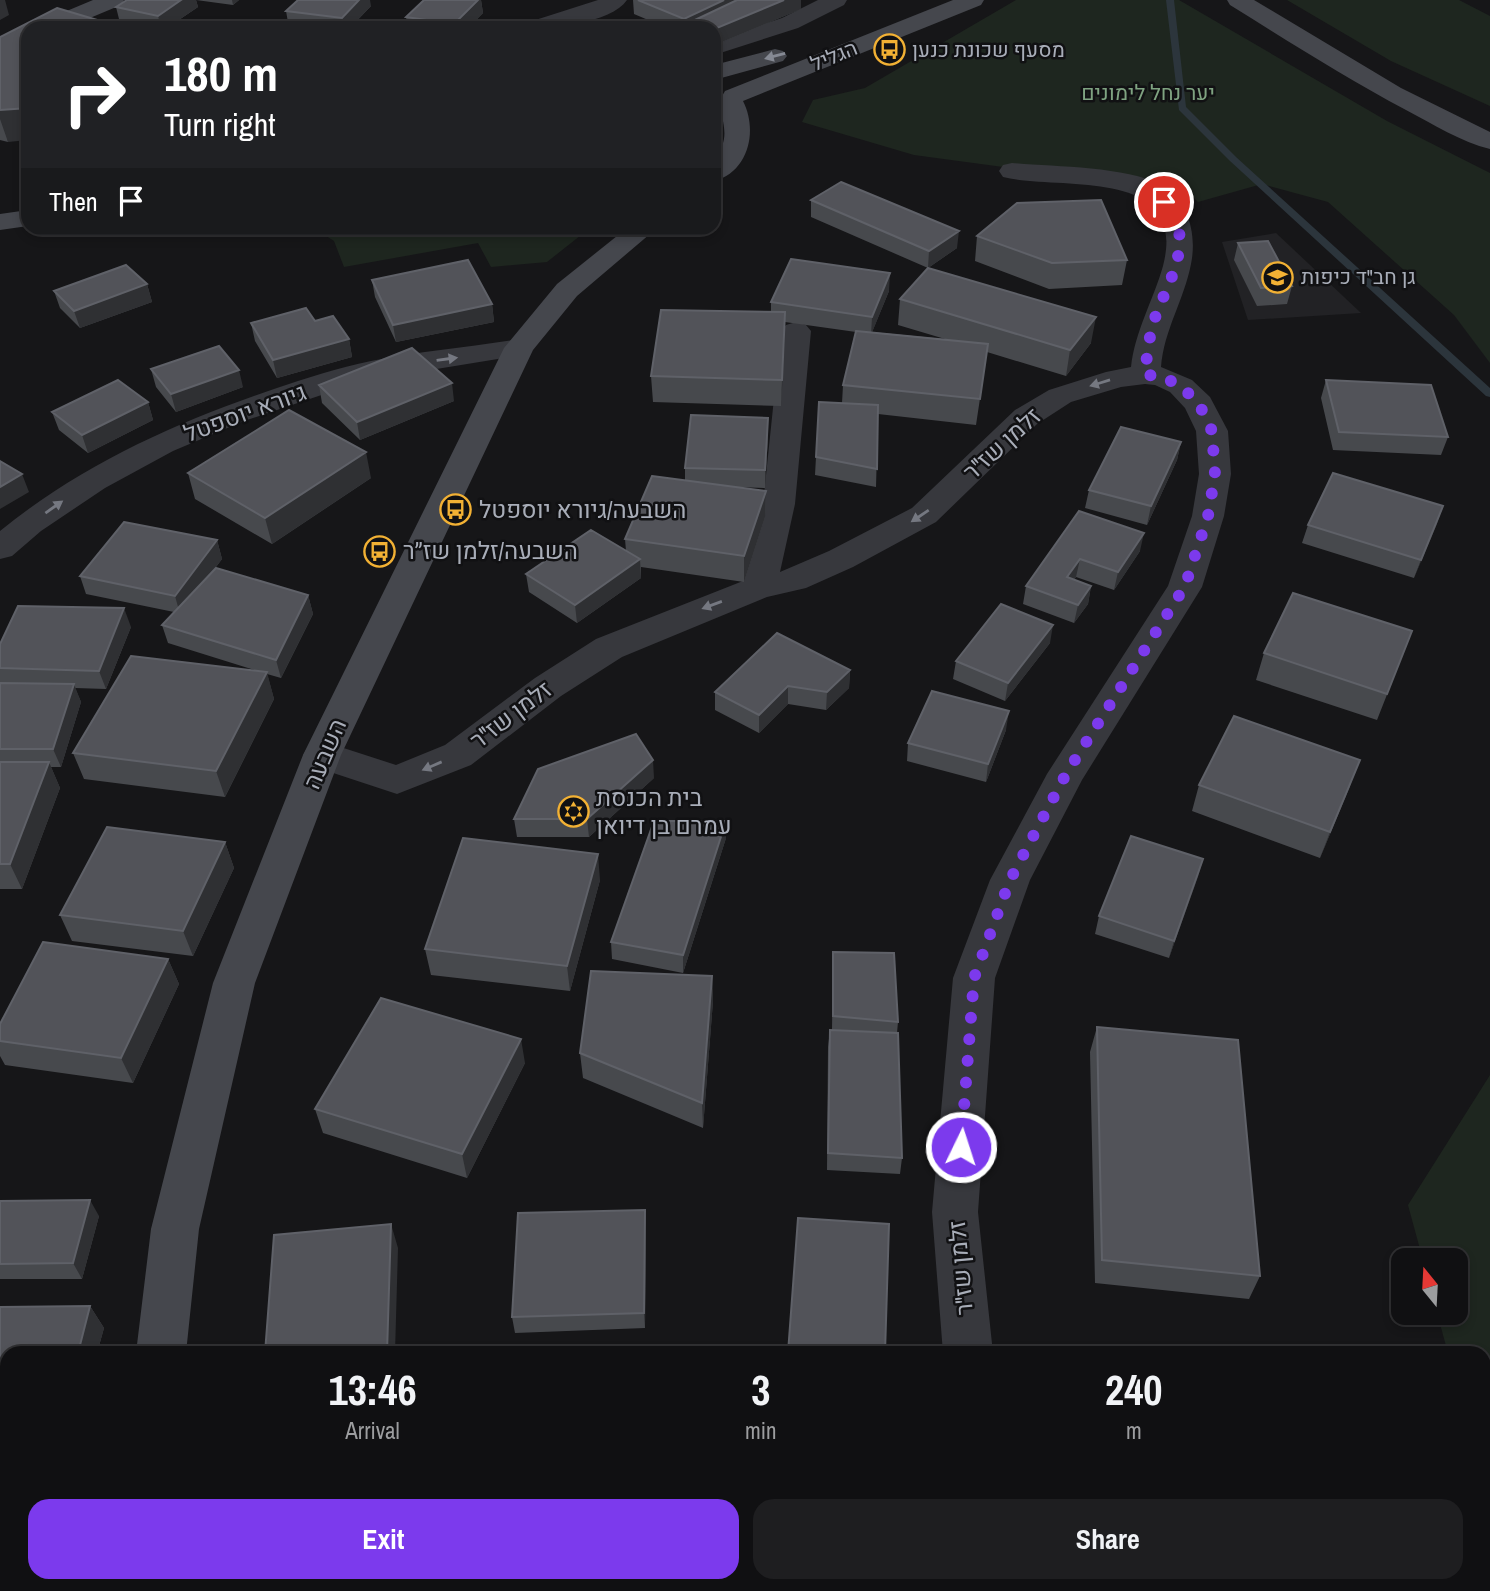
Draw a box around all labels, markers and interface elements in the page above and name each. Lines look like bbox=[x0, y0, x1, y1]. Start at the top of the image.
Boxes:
street label: הגליל bbox=[806, 33, 862, 78]
bus stop icon: מסעף שכונת כנען bbox=[872, 33, 906, 67]
place label: מסעף שכונת כנען bbox=[912, 35, 1065, 64]
text: 180 m bbox=[164, 40, 278, 106]
icon: right bbox=[49, 49, 140, 140]
one-way arrow bbox=[764, 52, 785, 62]
park label: יער נחל לימונים bbox=[1081, 78, 1215, 107]
text: Turn right bbox=[164, 103, 276, 146]
pin bbox=[1134, 172, 1194, 232]
icon: arrive bbox=[112, 182, 150, 220]
icon: arrive bbox=[1145, 183, 1183, 221]
text: Then bbox=[49, 184, 98, 219]
school or university icon: גן חב"ד כיפות bbox=[1261, 260, 1295, 294]
place label: גן חב"ד כיפות bbox=[1301, 262, 1416, 291]
one-way arrow bbox=[436, 353, 458, 364]
street label: גיורא יוספטל bbox=[179, 375, 310, 449]
one-way arrow bbox=[1090, 378, 1111, 389]
street label: זלמן שז"ר bbox=[955, 400, 1047, 487]
bus stop icon: השבעה/גיורא יוספטל bbox=[439, 493, 473, 527]
place label: השבעה/גיורא יוספטל bbox=[479, 493, 686, 525]
one-way arrow bbox=[45, 500, 63, 514]
one-way arrow bbox=[910, 509, 930, 522]
bus stop icon: השבעה/זלמן שז״ר bbox=[363, 534, 397, 568]
place label: השבעה/זלמן שז״ר bbox=[403, 534, 578, 566]
one-way arrow bbox=[702, 600, 723, 611]
street label: זלמן שז"ר bbox=[463, 673, 558, 755]
street label: השבעה bbox=[295, 713, 353, 794]
one-way arrow bbox=[421, 760, 442, 771]
place label: בית הכנסת עמרם בן דיואן bbox=[596, 781, 732, 841]
synagogue icon: בית הכנסת עמרם בן דיואן bbox=[556, 795, 590, 829]
position arrow bbox=[924, 1110, 998, 1184]
street label: זלמן שז"ר bbox=[940, 1220, 980, 1317]
north arrow bbox=[1391, 1248, 1468, 1325]
map controls bbox=[1391, 1248, 1468, 1325]
text: 13:46 bbox=[329, 1362, 417, 1418]
text: 3 bbox=[751, 1362, 770, 1418]
text: 240 bbox=[1105, 1362, 1163, 1418]
text: Arrival bbox=[345, 1415, 400, 1446]
text: min bbox=[745, 1415, 777, 1446]
text: m bbox=[1126, 1415, 1142, 1446]
button: Exit bbox=[28, 1499, 739, 1579]
button: Share bbox=[753, 1499, 1463, 1579]

